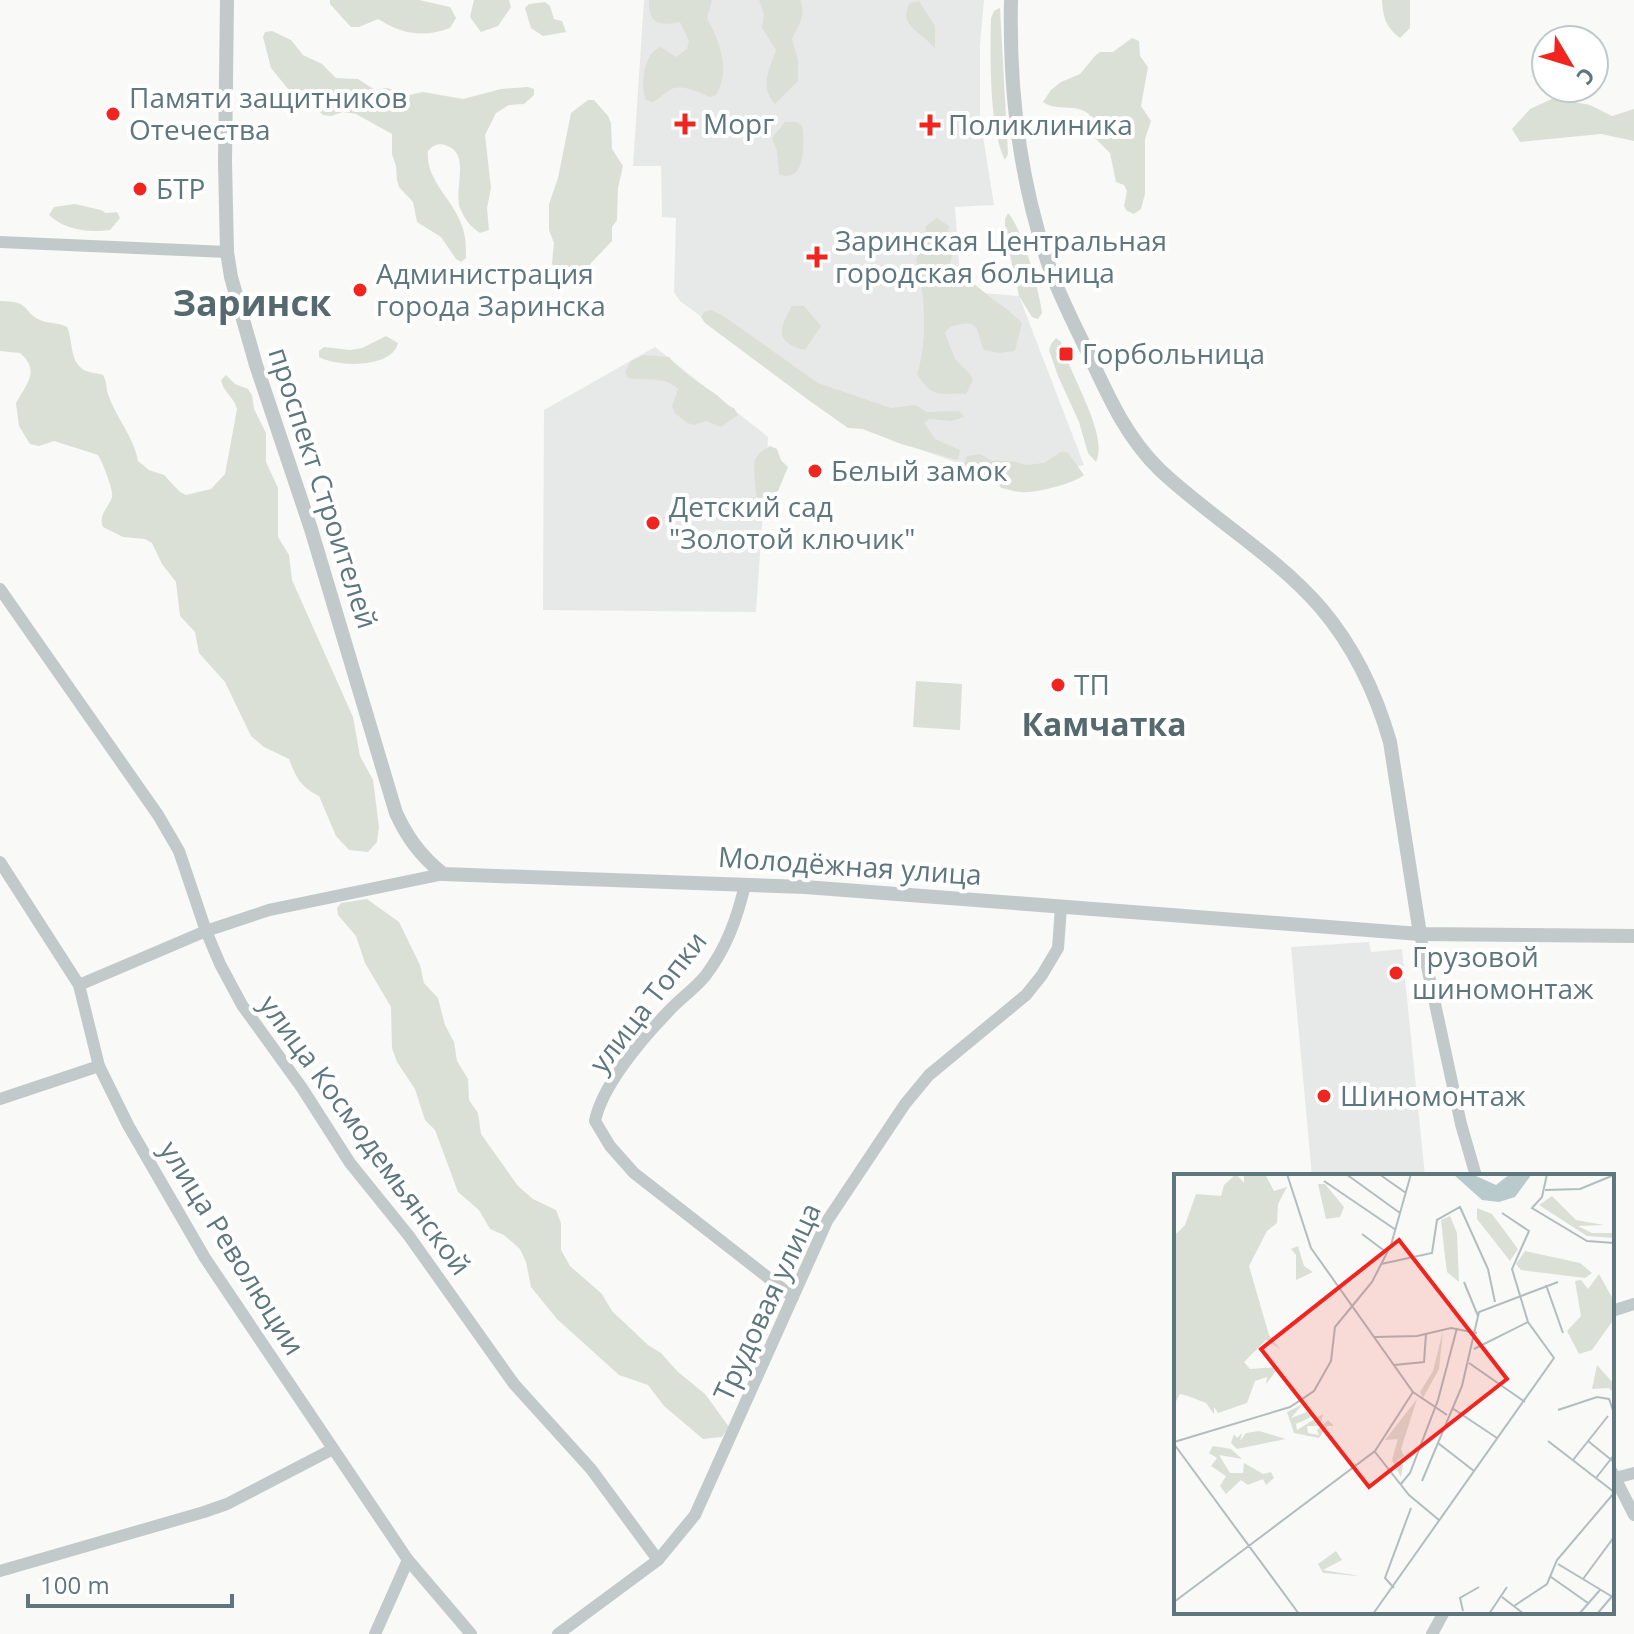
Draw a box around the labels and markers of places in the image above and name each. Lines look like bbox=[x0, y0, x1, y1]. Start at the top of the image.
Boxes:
place label: Памяти защитников Отечества bbox=[129, 78, 407, 148]
place label: Морг bbox=[703, 104, 774, 142]
marker: Памяти защитников Отечества bbox=[104, 105, 122, 123]
place label: Поликлиника bbox=[948, 105, 1133, 143]
marker: Морг bbox=[674, 113, 696, 135]
marker: Поликлиника bbox=[919, 114, 941, 136]
place label: БТР bbox=[156, 169, 205, 207]
marker: БТР bbox=[131, 180, 149, 198]
place label: Заринская Центральная городская больница bbox=[835, 221, 1167, 291]
marker: Заринская Центральная городская больница bbox=[806, 246, 828, 268]
place label: Администрация города Заринска bbox=[376, 254, 606, 324]
marker: Администрация города Заринска bbox=[351, 281, 369, 299]
place label: Горбольница bbox=[1082, 334, 1265, 372]
marker: Горбольница bbox=[1057, 345, 1075, 363]
place label: Белый замок bbox=[831, 451, 1008, 489]
marker: Белый замок bbox=[806, 462, 824, 480]
place label: Детский сад "Золотой ключик" bbox=[669, 487, 915, 557]
marker: Детский сад "Золотой ключик" bbox=[644, 514, 662, 532]
place label: ТП bbox=[1074, 665, 1110, 703]
marker: ТП bbox=[1049, 676, 1067, 694]
place label: Грузовой шиномонтаж bbox=[1412, 937, 1594, 1007]
marker: Грузовой шиномонтаж bbox=[1387, 964, 1405, 982]
place label: Шиномонтаж bbox=[1340, 1076, 1526, 1114]
marker: Шиномонтаж bbox=[1315, 1087, 1333, 1105]

